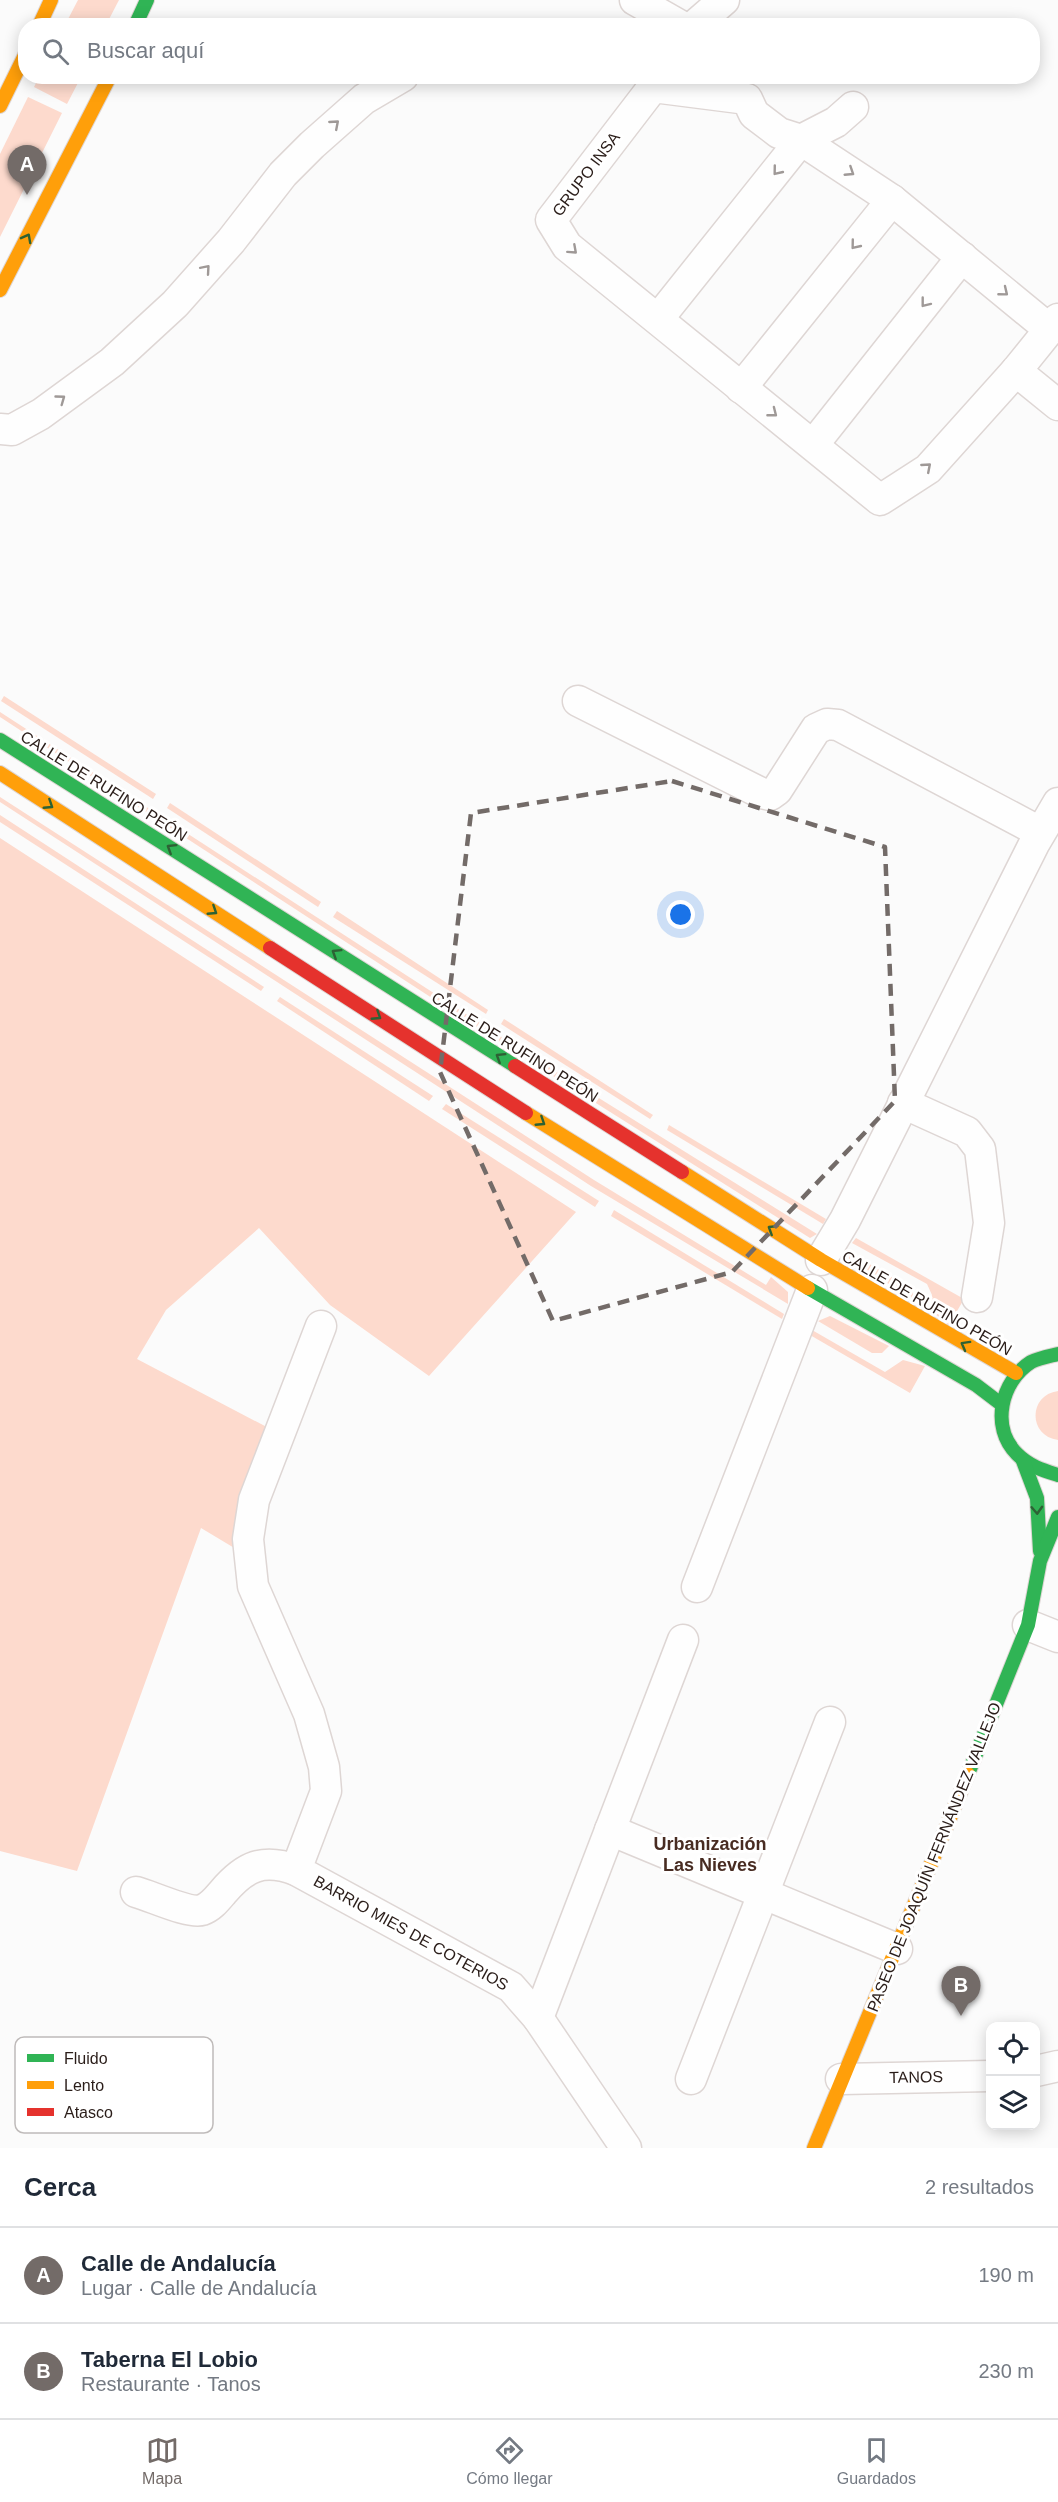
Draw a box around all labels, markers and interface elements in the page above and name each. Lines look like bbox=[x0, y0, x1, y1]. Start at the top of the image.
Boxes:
search box bbox=[18, 18, 1040, 84]
icon: search bbox=[39, 35, 72, 68]
text: Buscar aquí bbox=[87, 38, 204, 63]
one-way arrow bbox=[328, 120, 339, 131]
street label: GRUPO INSA bbox=[549, 129, 623, 219]
pin: A bbox=[8, 146, 46, 195]
one-way arrow bbox=[773, 164, 784, 175]
one-way arrow bbox=[844, 165, 854, 177]
one-way arrow bbox=[20, 234, 31, 244]
one-way arrow bbox=[851, 238, 862, 249]
one-way arrow bbox=[566, 243, 577, 254]
one-way arrow bbox=[199, 265, 210, 276]
one-way arrow bbox=[997, 284, 1008, 295]
one-way arrow bbox=[922, 296, 933, 307]
one-way arrow bbox=[55, 395, 66, 406]
one-way arrow bbox=[766, 406, 777, 417]
one-way arrow bbox=[921, 464, 932, 475]
street label: CALLE DE RUFINO PEÓN bbox=[18, 727, 191, 844]
one-way arrow bbox=[42, 798, 53, 809]
one-way arrow bbox=[167, 844, 177, 856]
your location bbox=[666, 900, 695, 929]
one-way arrow bbox=[207, 903, 217, 915]
one-way arrow bbox=[332, 948, 342, 960]
street label: CALLE DE RUFINO PEÓN bbox=[429, 988, 602, 1105]
one-way arrow bbox=[371, 1009, 381, 1021]
one-way arrow bbox=[496, 1054, 507, 1065]
one-way arrow bbox=[534, 1115, 545, 1126]
one-way arrow bbox=[767, 1225, 778, 1236]
street label: CALLE DE RUFINO PEÓN bbox=[839, 1247, 1015, 1359]
one-way arrow bbox=[961, 1341, 971, 1352]
one-way arrow bbox=[1031, 1506, 1044, 1515]
street label: PASEO DE JOAQUÍN FERNÁNDEZ VALLEJO bbox=[863, 1700, 1004, 2014]
district label: Urbanización Las Nieves bbox=[653, 1834, 767, 1875]
street label: BARRIO MIES DE COTERIOS bbox=[311, 1872, 511, 1994]
pin: B bbox=[942, 1966, 980, 2016]
map controls bbox=[986, 2022, 1040, 2130]
button: locate bbox=[986, 2022, 1040, 2076]
legend bbox=[15, 2037, 213, 2133]
text: Fluido bbox=[64, 2050, 108, 2067]
street label: TANOS bbox=[889, 2068, 943, 2086]
button: layers bbox=[986, 2076, 1040, 2130]
text: Lento bbox=[64, 2077, 104, 2094]
text: Atasco bbox=[64, 2104, 113, 2121]
text: Cerca bbox=[24, 2172, 96, 2202]
text: 2 resultados bbox=[925, 2176, 1034, 2198]
text: Calle de Andalucía bbox=[81, 2251, 276, 2276]
text: A bbox=[36, 2264, 51, 2286]
text: 190 m bbox=[978, 2264, 1034, 2286]
text: Lugar · Calle de Andalucía bbox=[81, 2277, 317, 2299]
text: Taberna El Lobio bbox=[81, 2347, 258, 2372]
text: B bbox=[36, 2360, 51, 2382]
text: 230 m bbox=[978, 2360, 1034, 2382]
text: Restaurante · Tanos bbox=[81, 2373, 261, 2395]
tab: Mapa bbox=[142, 2434, 182, 2488]
tab: Cómo llegar bbox=[466, 2434, 553, 2488]
tab: Guardados bbox=[837, 2434, 916, 2488]

